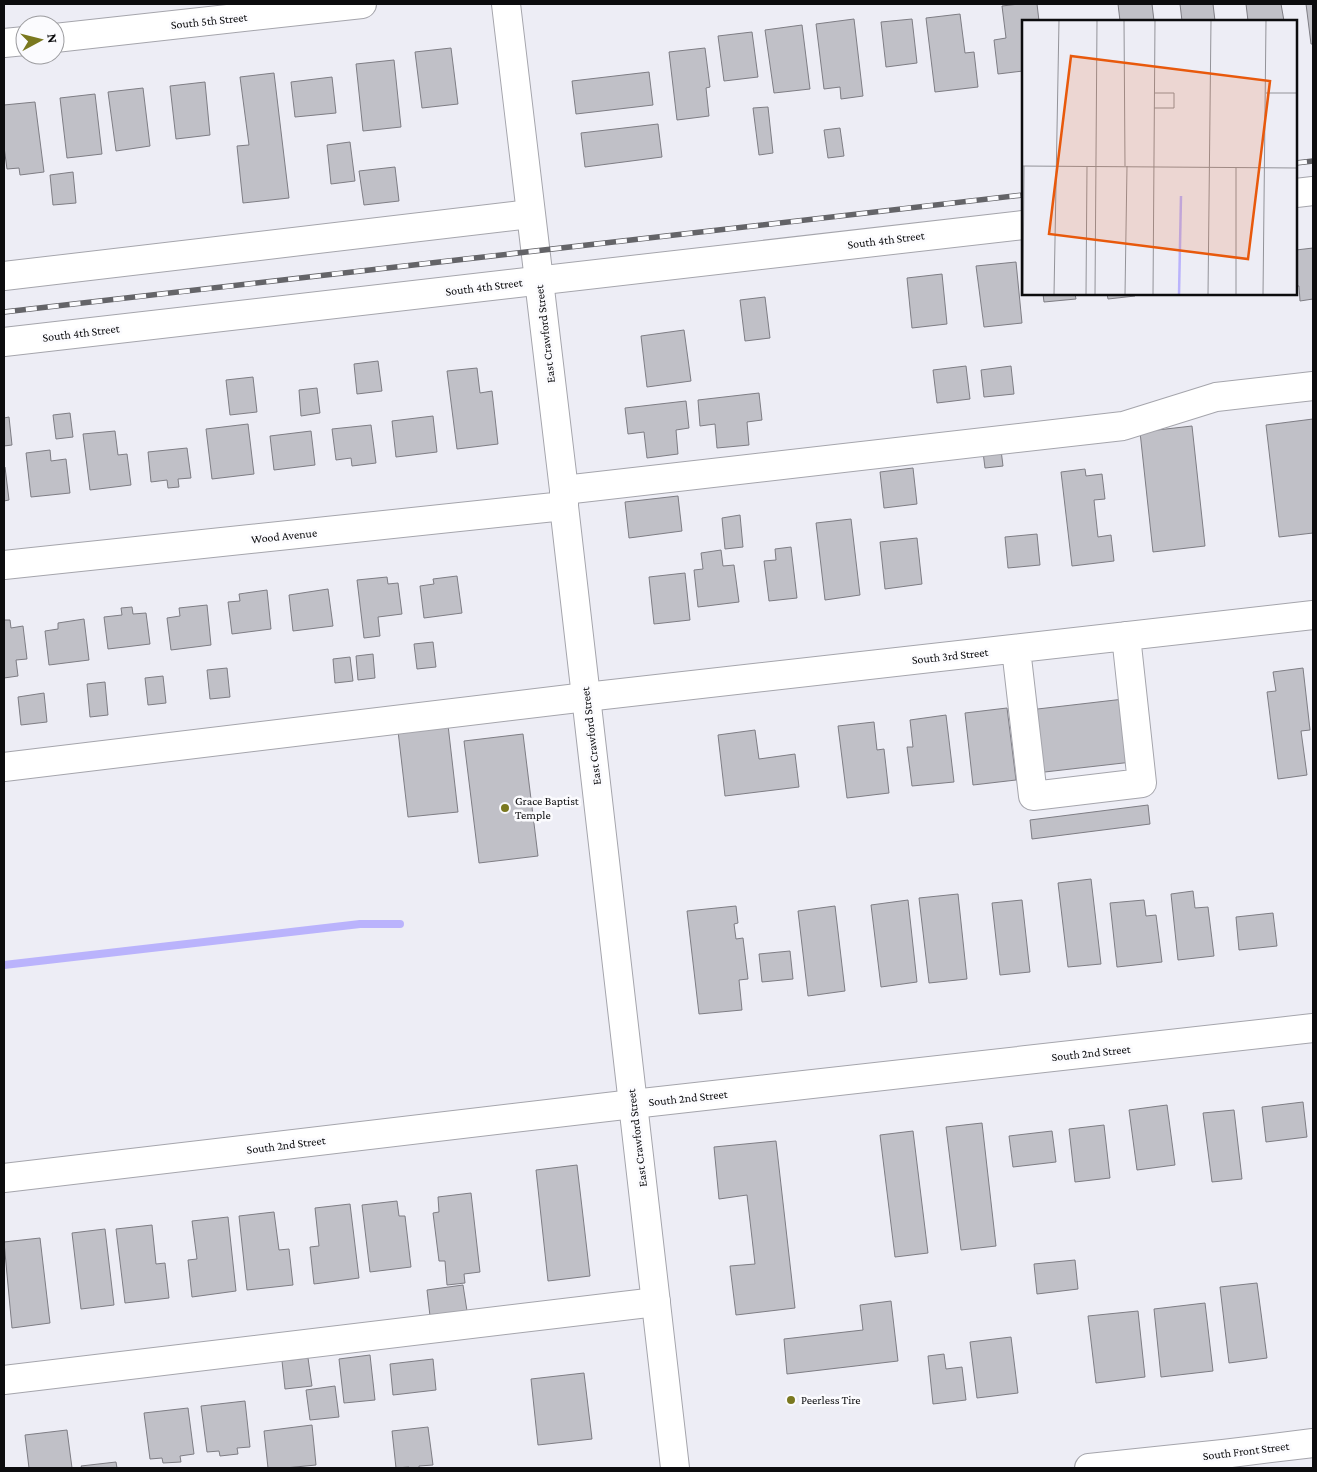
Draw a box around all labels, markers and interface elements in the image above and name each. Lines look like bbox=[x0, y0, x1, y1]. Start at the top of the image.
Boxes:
street label: South 5th Street bbox=[170, 10, 249, 32]
north arrow bbox=[15, 15, 65, 65]
inset map bbox=[1022, 20, 1297, 295]
text: N bbox=[44, 33, 61, 45]
street label: South 4th Street bbox=[847, 228, 926, 252]
street label: South 4th Street bbox=[445, 275, 524, 299]
street label: East Crawford Street bbox=[532, 283, 558, 384]
street label: South 4th Street bbox=[42, 321, 121, 345]
street label: Wood Avenue bbox=[250, 526, 318, 546]
street label: South 3rd Street bbox=[911, 645, 990, 667]
street label: East Crawford Street bbox=[578, 685, 604, 786]
place label: Grace Baptist Temple bbox=[515, 794, 580, 822]
marker: Grace Baptist Temple bbox=[499, 802, 511, 814]
street label: South 2nd Street bbox=[1051, 1042, 1132, 1064]
street label: East Crawford Street bbox=[624, 1087, 650, 1188]
street label: South 2nd Street bbox=[648, 1087, 729, 1109]
street label: South 2nd Street bbox=[246, 1133, 327, 1157]
place label: Peerless Tire bbox=[801, 1393, 861, 1407]
marker: Peerless Tire bbox=[785, 1394, 797, 1406]
street label: South Front Street bbox=[1202, 1439, 1291, 1463]

